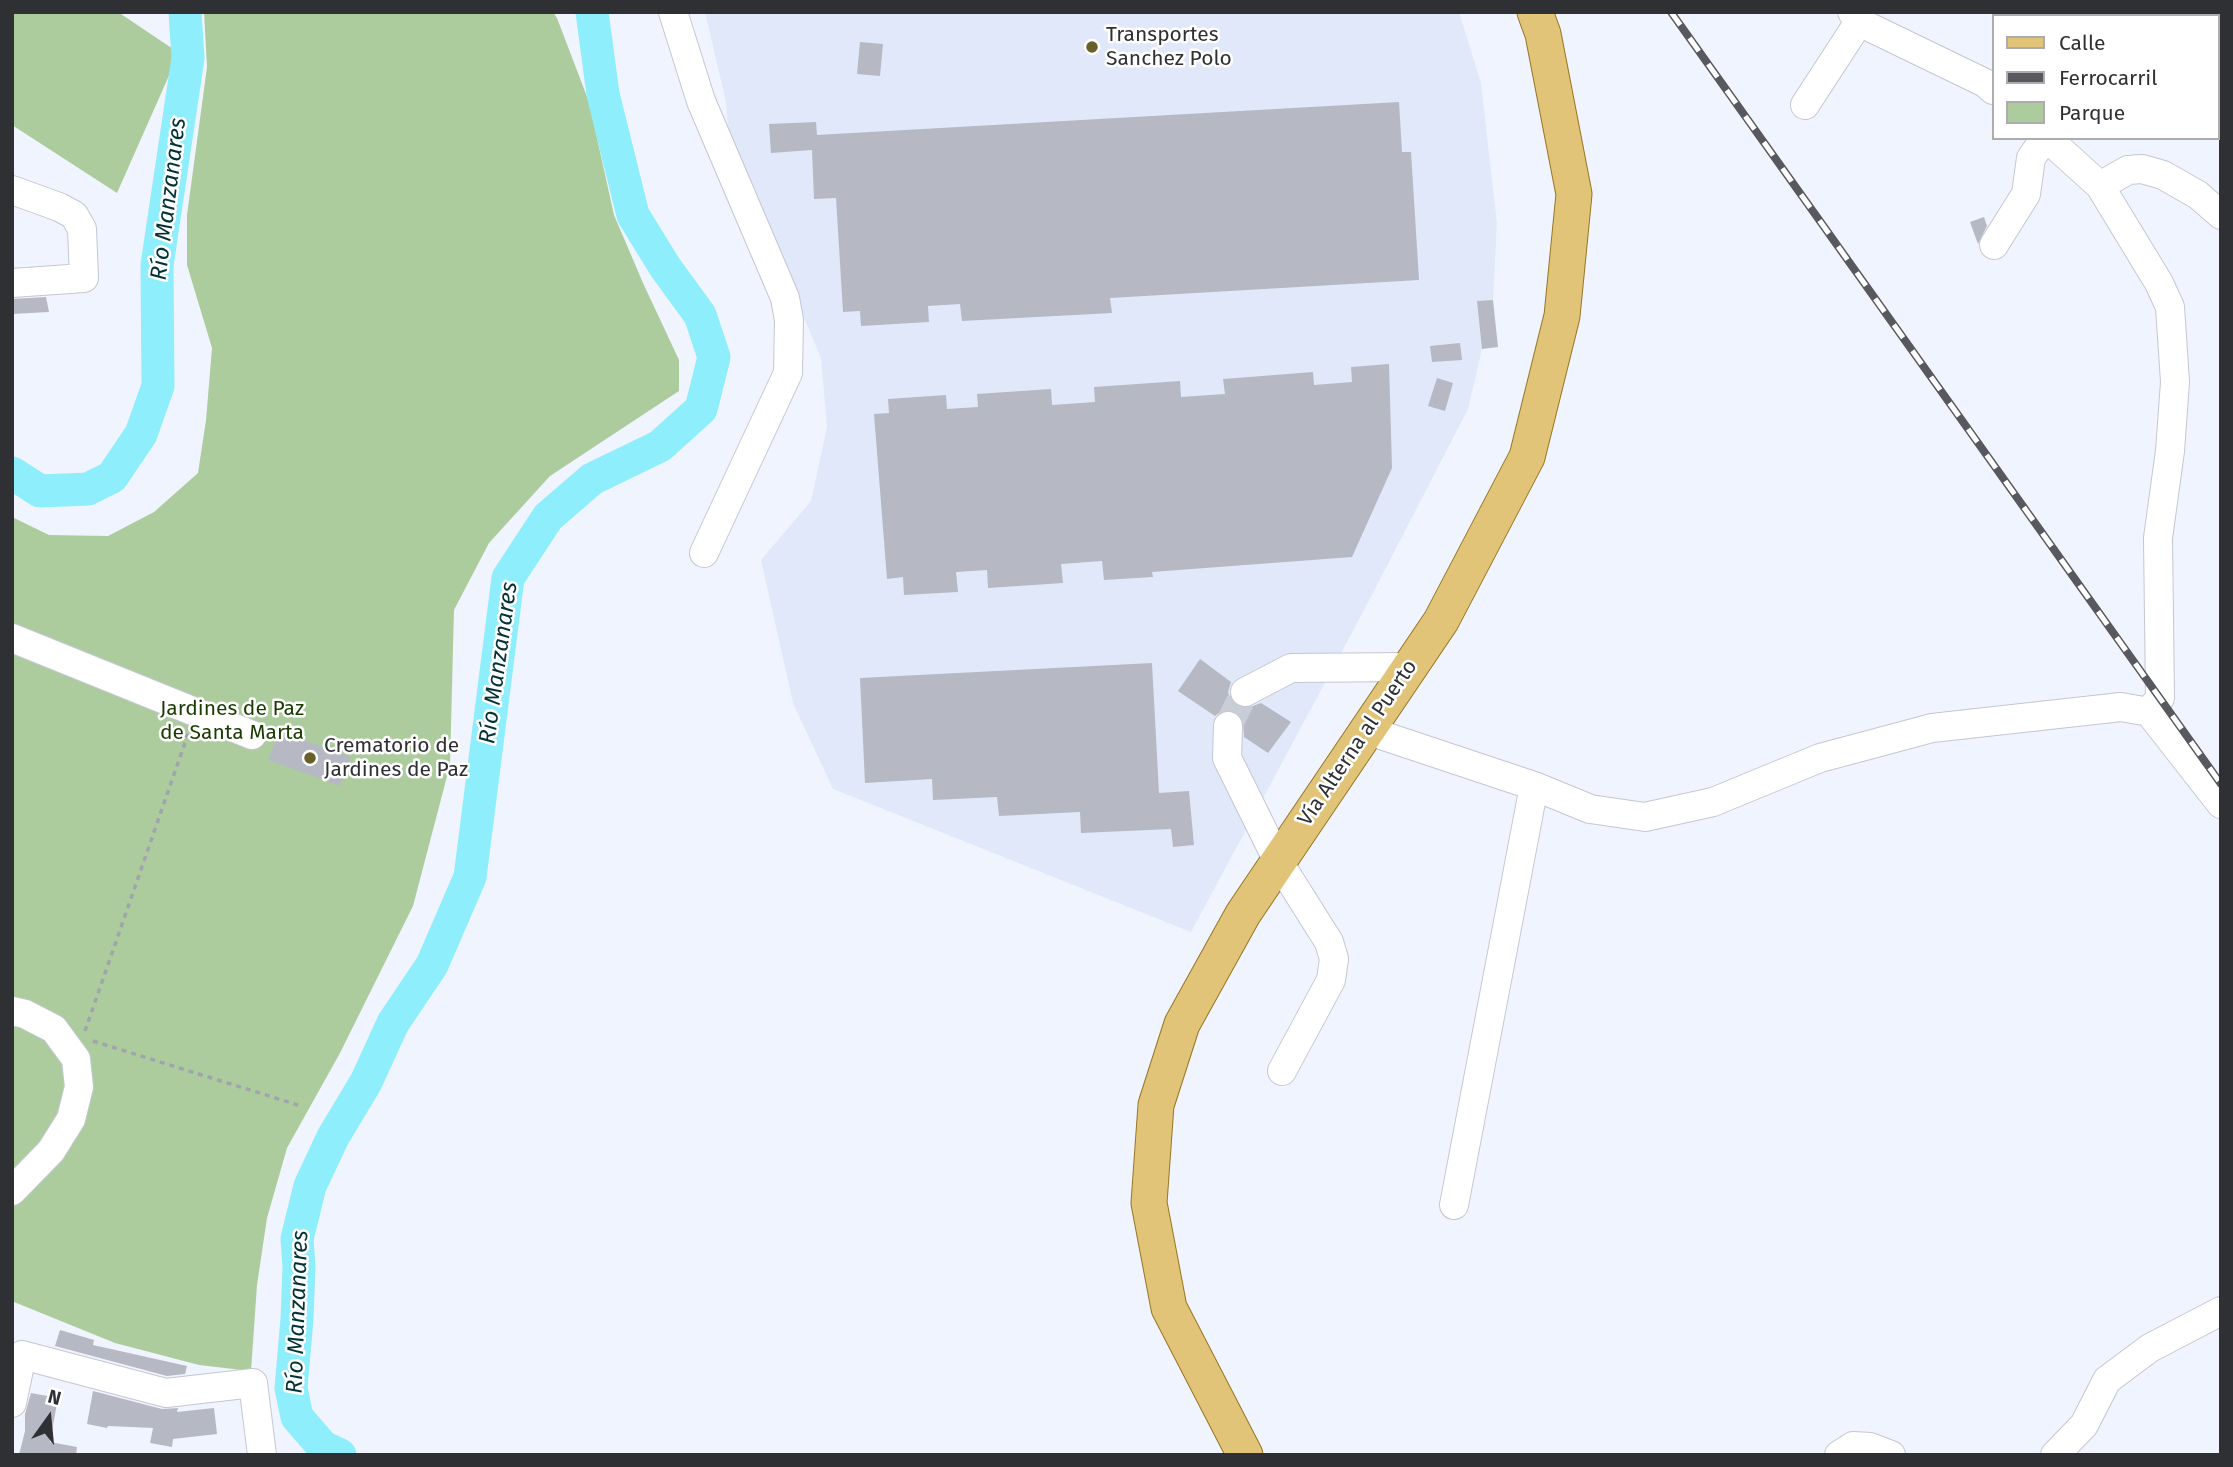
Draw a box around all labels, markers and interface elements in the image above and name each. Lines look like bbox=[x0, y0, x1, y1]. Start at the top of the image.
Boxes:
legend bbox=[1992, 14, 2219, 140]
place label: Transportes Sanchez Polo bbox=[1106, 22, 1232, 72]
text: Calle bbox=[2059, 30, 2105, 56]
marker: Transportes Sanchez Polo bbox=[1084, 39, 1100, 55]
text: Ferrocarril bbox=[2059, 65, 2157, 91]
text: Parque bbox=[2059, 100, 2125, 126]
water label: Río Manzanares bbox=[145, 116, 193, 282]
water label: Río Manzanares bbox=[474, 580, 524, 746]
street label: Vía Alterna al Puerto bbox=[1293, 655, 1423, 831]
park label: Jardines de Paz de Santa Marta bbox=[160, 696, 304, 746]
place label: Crematorio de Jardines de Paz bbox=[324, 733, 468, 783]
marker: Crematorio de Jardines de Paz bbox=[302, 750, 318, 766]
water label: Río Manzanares bbox=[281, 1230, 315, 1394]
north arrow bbox=[14, 1383, 84, 1453]
text: N bbox=[45, 1384, 64, 1410]

